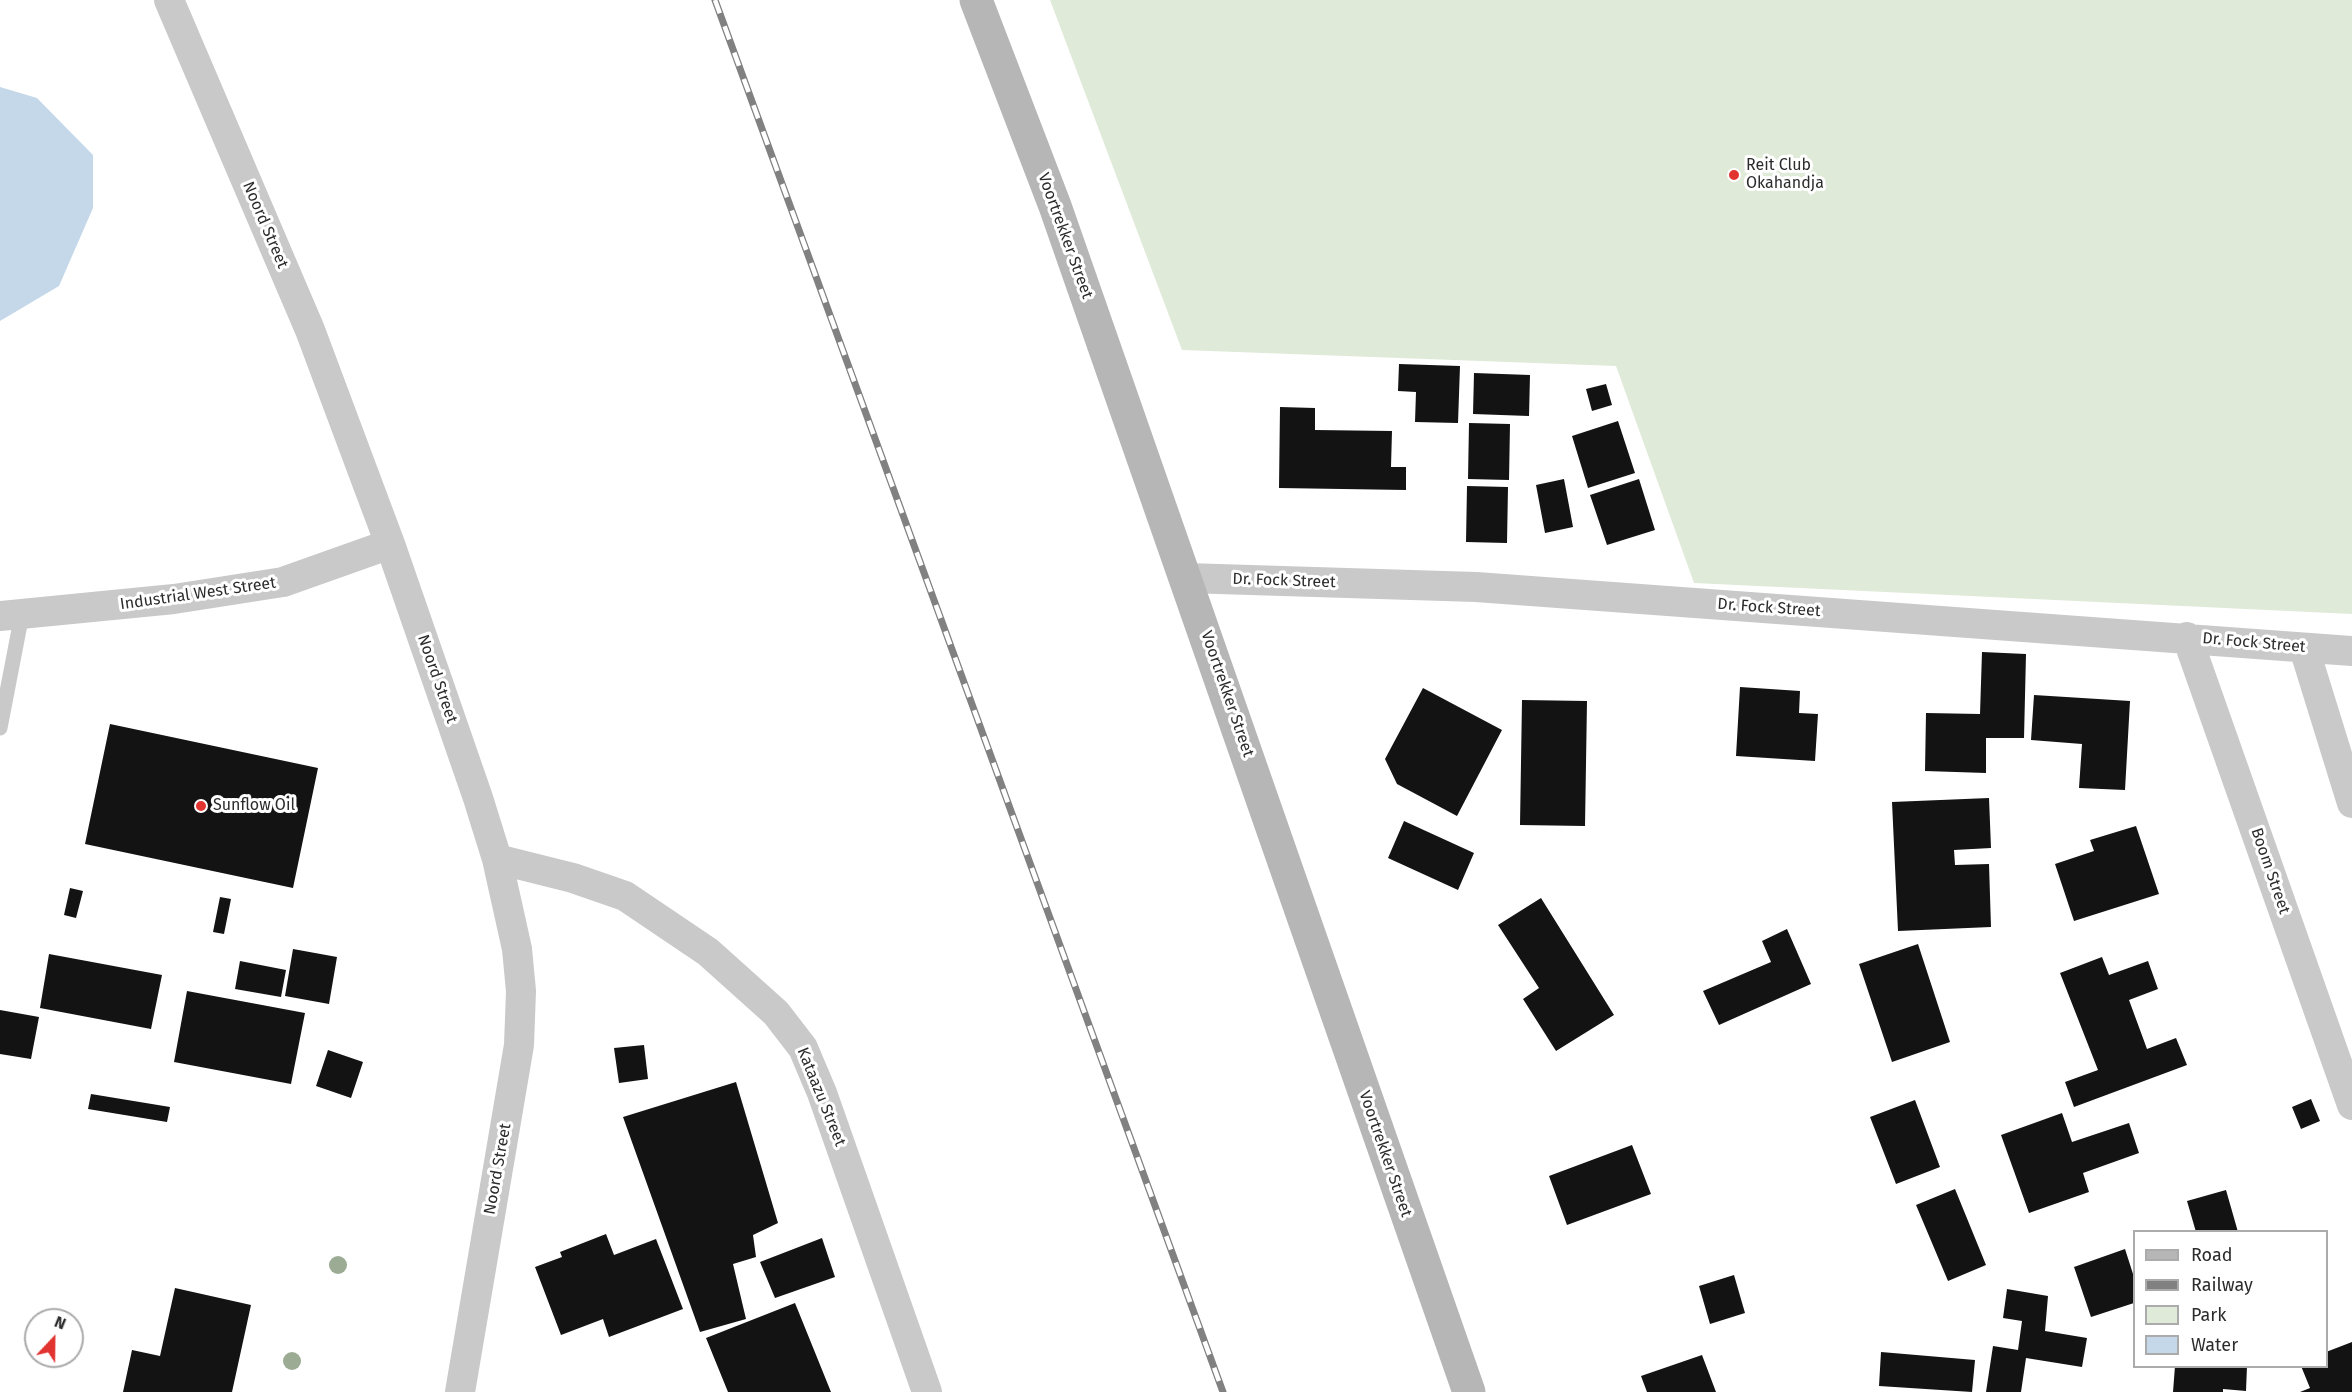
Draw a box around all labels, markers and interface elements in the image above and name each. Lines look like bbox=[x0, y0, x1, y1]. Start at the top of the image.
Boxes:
place label: Reit Club Okahandja bbox=[1746, 156, 1824, 194]
marker: Reit Club Okahandja bbox=[1727, 168, 1741, 182]
street label: Voortrekker Street bbox=[1033, 171, 1097, 301]
street label: Noord Street bbox=[238, 179, 292, 271]
street label: Dr. Fock Street bbox=[1232, 570, 1336, 592]
street label: Industrial West Street bbox=[119, 574, 277, 614]
street label: Dr. Fock Street bbox=[1717, 595, 1821, 621]
street label: Voortrekker Street bbox=[1196, 628, 1258, 760]
street label: Dr. Fock Street bbox=[2202, 629, 2306, 657]
street label: Noord Street bbox=[413, 632, 461, 726]
place label: Sunflow Oil bbox=[213, 796, 295, 816]
marker: Sunflow Oil bbox=[194, 799, 208, 813]
street label: Boom Street bbox=[2246, 825, 2294, 917]
street label: Kataazu Street bbox=[792, 1045, 850, 1149]
street label: Voortrekker Street bbox=[1354, 1088, 1416, 1220]
street label: Noord Street bbox=[481, 1122, 515, 1216]
legend bbox=[2133, 1230, 2328, 1368]
text: Road bbox=[2191, 1244, 2233, 1266]
text: Railway bbox=[2191, 1274, 2253, 1296]
text: Park bbox=[2191, 1304, 2226, 1326]
north arrow bbox=[24, 1308, 84, 1368]
text: N bbox=[52, 1312, 69, 1333]
text: Water bbox=[2191, 1334, 2238, 1356]

